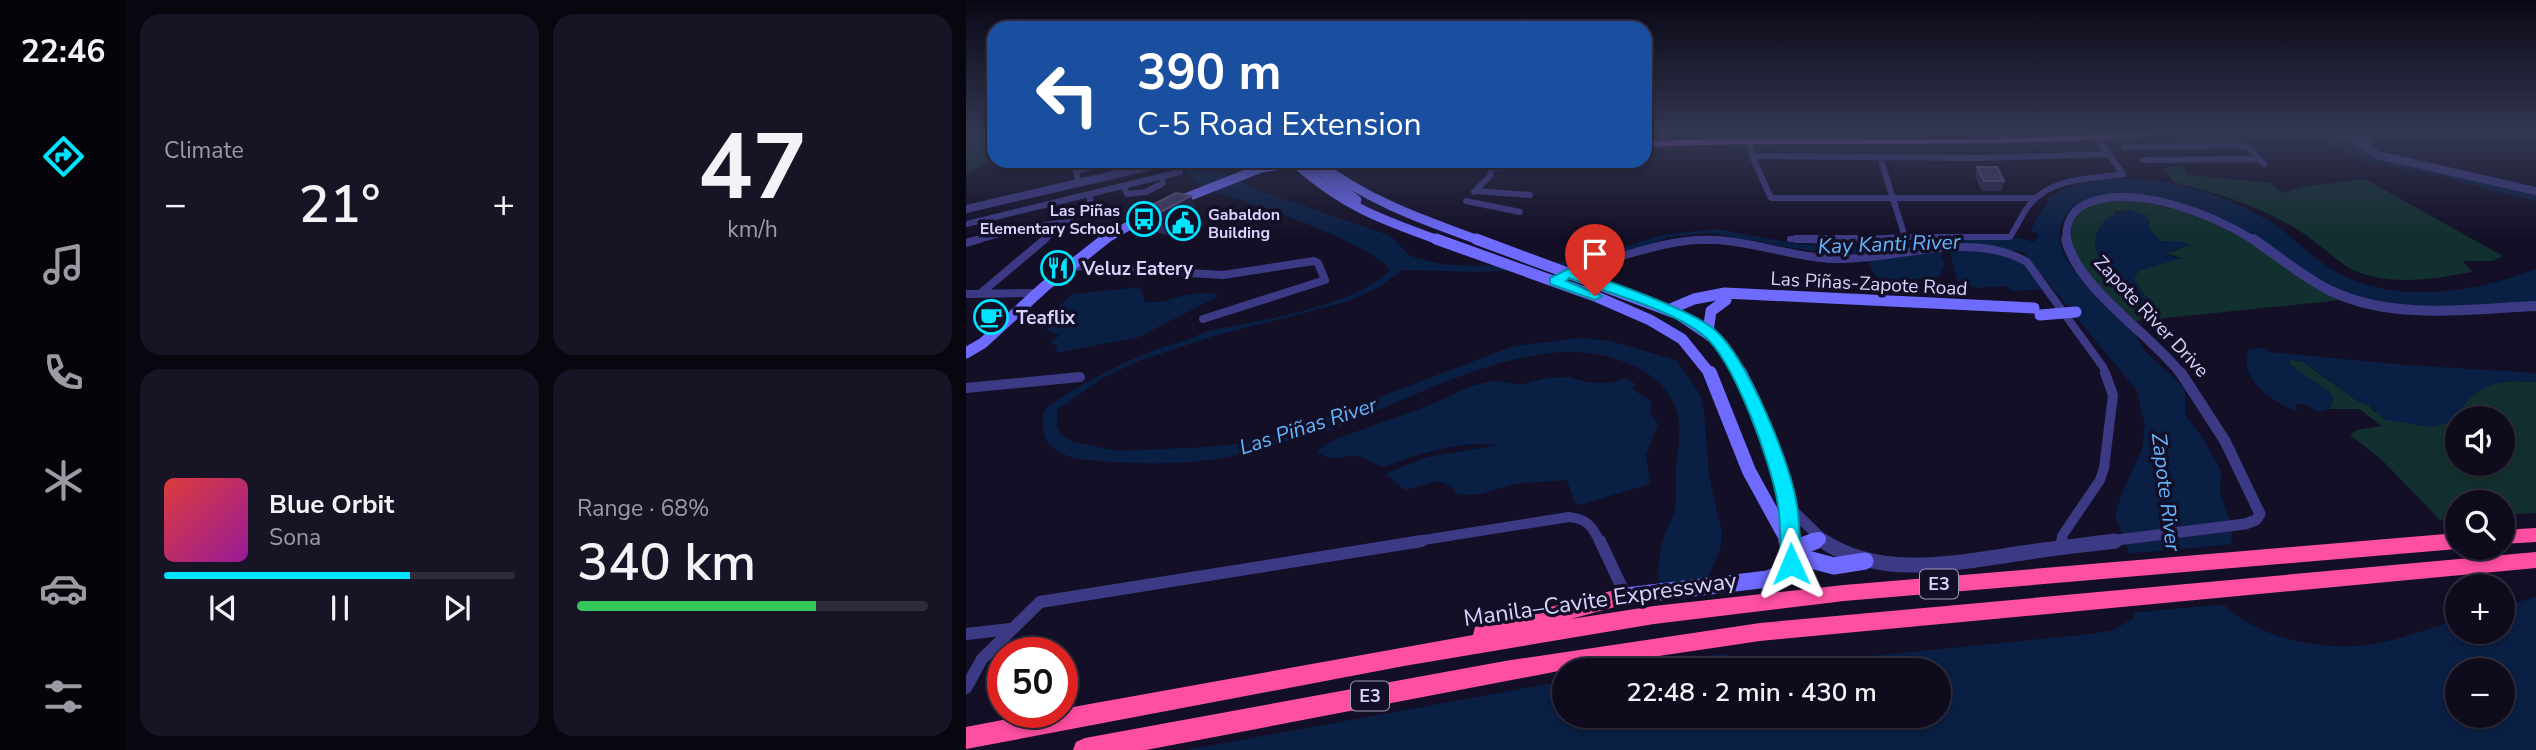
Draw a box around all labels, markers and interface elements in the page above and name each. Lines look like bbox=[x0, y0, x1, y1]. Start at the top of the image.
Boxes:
text: 22:46 bbox=[21, 30, 105, 73]
text: 390 m bbox=[1137, 39, 1281, 106]
icon: left bbox=[1022, 49, 1113, 140]
text: C-5 Road Extension bbox=[1137, 103, 1422, 146]
text: 47 bbox=[698, 106, 807, 230]
icon: directions bbox=[39, 132, 88, 181]
text: Climate bbox=[164, 135, 244, 166]
text: 21° bbox=[299, 169, 380, 240]
text: − bbox=[164, 179, 187, 230]
text: + bbox=[492, 179, 515, 230]
place label: Las Piñas Elementary School bbox=[980, 200, 1120, 240]
bus stop icon: Las Piñas Elementary School bbox=[1125, 200, 1163, 238]
public building icon: Gabaldon Building bbox=[1164, 204, 1202, 242]
place label: Gabaldon Building bbox=[1208, 204, 1280, 244]
text: km/h bbox=[727, 214, 778, 245]
pin bbox=[1565, 224, 1625, 296]
water label: Kay Kanti River bbox=[1817, 228, 1961, 260]
icon: arrive bbox=[1576, 235, 1614, 273]
icon: music bbox=[39, 240, 88, 289]
restaurant icon: Veluz Eatery bbox=[1039, 249, 1077, 287]
street label: Zapote River Drive bbox=[2088, 250, 2215, 383]
place label: Veluz Eatery bbox=[1081, 256, 1194, 282]
street label: Las Piñas-Zapote Road bbox=[1770, 266, 1968, 302]
cafe icon: Teaflix bbox=[972, 298, 1010, 336]
place label: Teaflix bbox=[1016, 305, 1076, 331]
icon: phone bbox=[39, 348, 88, 397]
water label: Las Piñas River bbox=[1236, 390, 1381, 461]
map controls bbox=[2445, 406, 2515, 728]
button: sound bbox=[2445, 406, 2515, 476]
water label: Zapote River bbox=[2145, 431, 2187, 553]
icon: climate bbox=[39, 456, 88, 505]
text: Blue Orbit bbox=[269, 487, 394, 522]
button: search bbox=[2445, 490, 2515, 560]
text: Range · 68% bbox=[577, 493, 709, 524]
text: Sona bbox=[269, 522, 321, 553]
text: 340 km bbox=[577, 527, 756, 598]
position arrow bbox=[1754, 527, 1828, 601]
icon: car bbox=[39, 564, 88, 613]
street label: Manila–Cavite Expressway bbox=[1462, 565, 1739, 634]
road number: E3 bbox=[1920, 570, 1958, 598]
button: + bbox=[2445, 574, 2515, 644]
icon: previous bbox=[204, 589, 242, 627]
icon: pause bbox=[321, 589, 359, 627]
icon: next bbox=[438, 589, 476, 627]
speed limit sign: 50 bbox=[987, 637, 1078, 728]
button: − bbox=[2445, 658, 2515, 728]
icon: filters bbox=[39, 672, 88, 721]
text: 22:48 · 2 min · 430 m bbox=[1626, 675, 1877, 710]
road number: E3 bbox=[1351, 682, 1389, 710]

